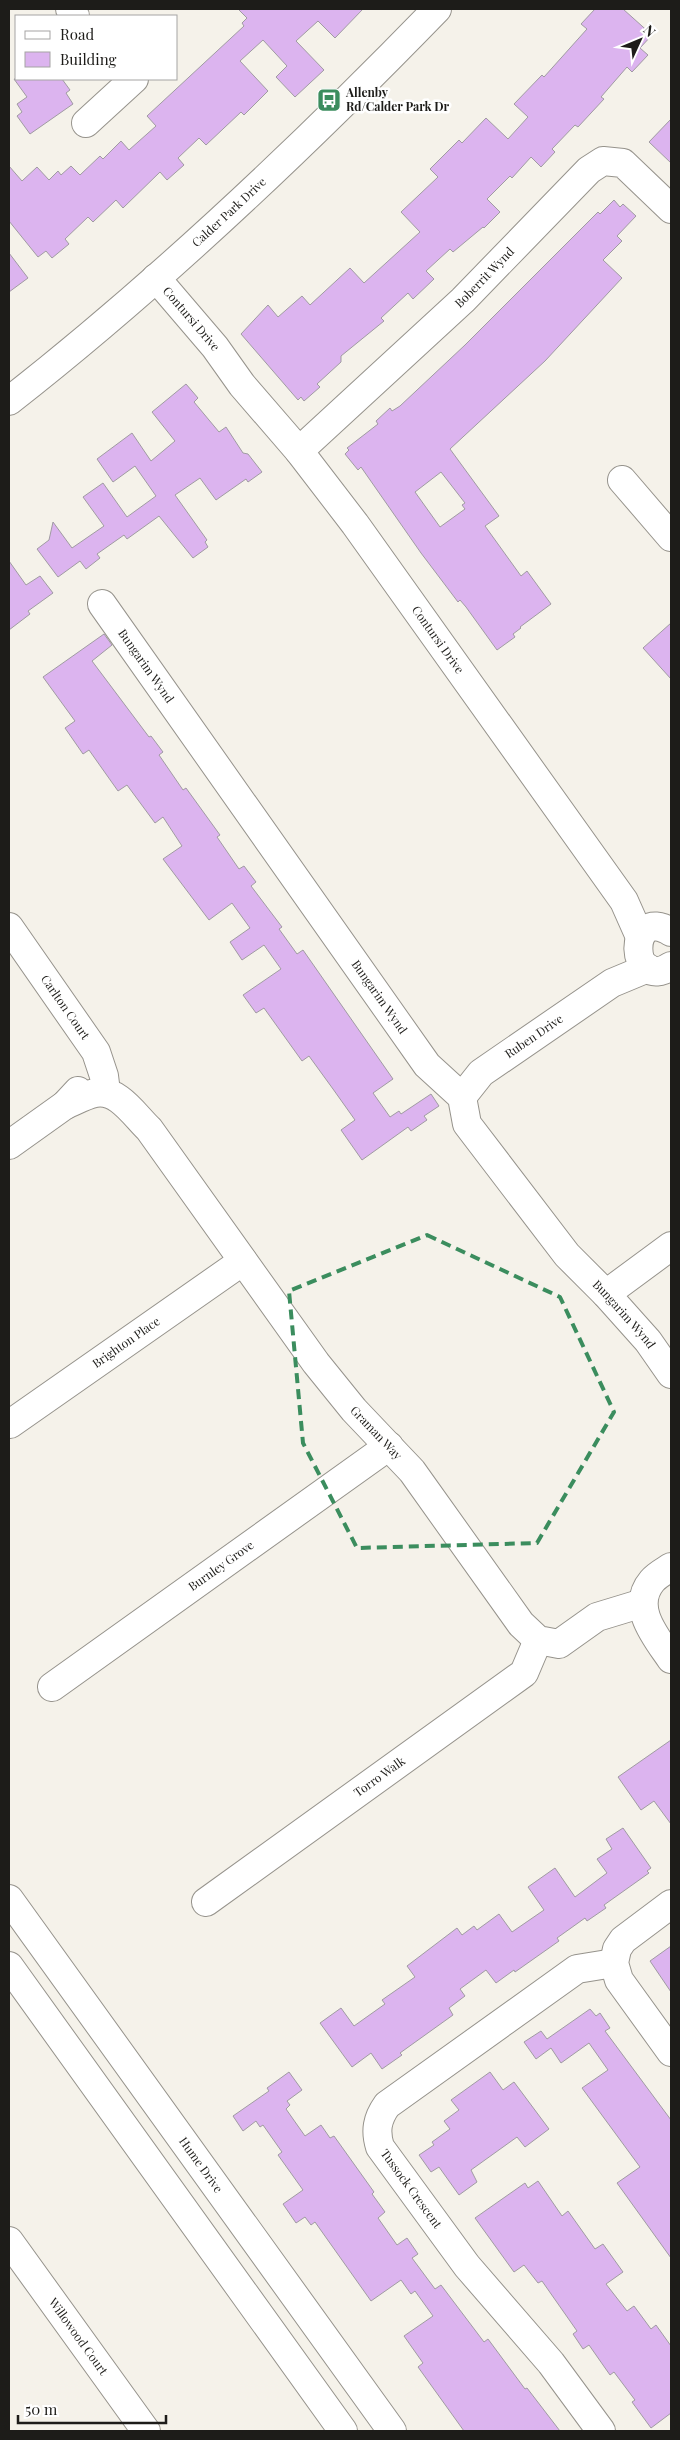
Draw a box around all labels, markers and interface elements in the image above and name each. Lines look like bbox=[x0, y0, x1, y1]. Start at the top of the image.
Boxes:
legend bbox=[15, 15, 178, 80]
north arrow bbox=[615, 15, 665, 65]
text: N bbox=[639, 20, 660, 41]
text: Road bbox=[60, 24, 94, 44]
text: Building bbox=[60, 49, 117, 69]
place label: Allenby Rd/Calder Park Dr bbox=[345, 84, 450, 114]
bus stop icon: Allenby Rd/Calder Park Dr bbox=[316, 87, 342, 113]
street label: Calder Park Drive bbox=[188, 173, 269, 250]
street label: Boberrit Wynd bbox=[451, 243, 517, 311]
street label: Contursi Drive bbox=[160, 283, 224, 354]
street label: Contursi Drive bbox=[409, 602, 468, 676]
street label: Bungarim Wynd bbox=[115, 625, 178, 706]
street label: Bungarim Wynd bbox=[348, 957, 411, 1037]
street label: Carlton Court bbox=[38, 971, 94, 1043]
street label: Ruben Drive bbox=[501, 1010, 566, 1061]
street label: Bungarim Wynd bbox=[590, 1276, 660, 1351]
street label: Brighton Place bbox=[89, 1313, 163, 1371]
street label: Graman Way bbox=[347, 1402, 406, 1463]
street label: Burnley Grove bbox=[185, 1536, 257, 1594]
street label: Torro Walk bbox=[350, 1752, 408, 1800]
street label: Hume Drive bbox=[176, 2134, 227, 2196]
street label: Tussock Crescent bbox=[378, 2146, 446, 2232]
street label: Willowood Court bbox=[45, 2294, 112, 2378]
scale bar bbox=[18, 2392, 165, 2424]
text: 50 m bbox=[25, 2399, 58, 2419]

